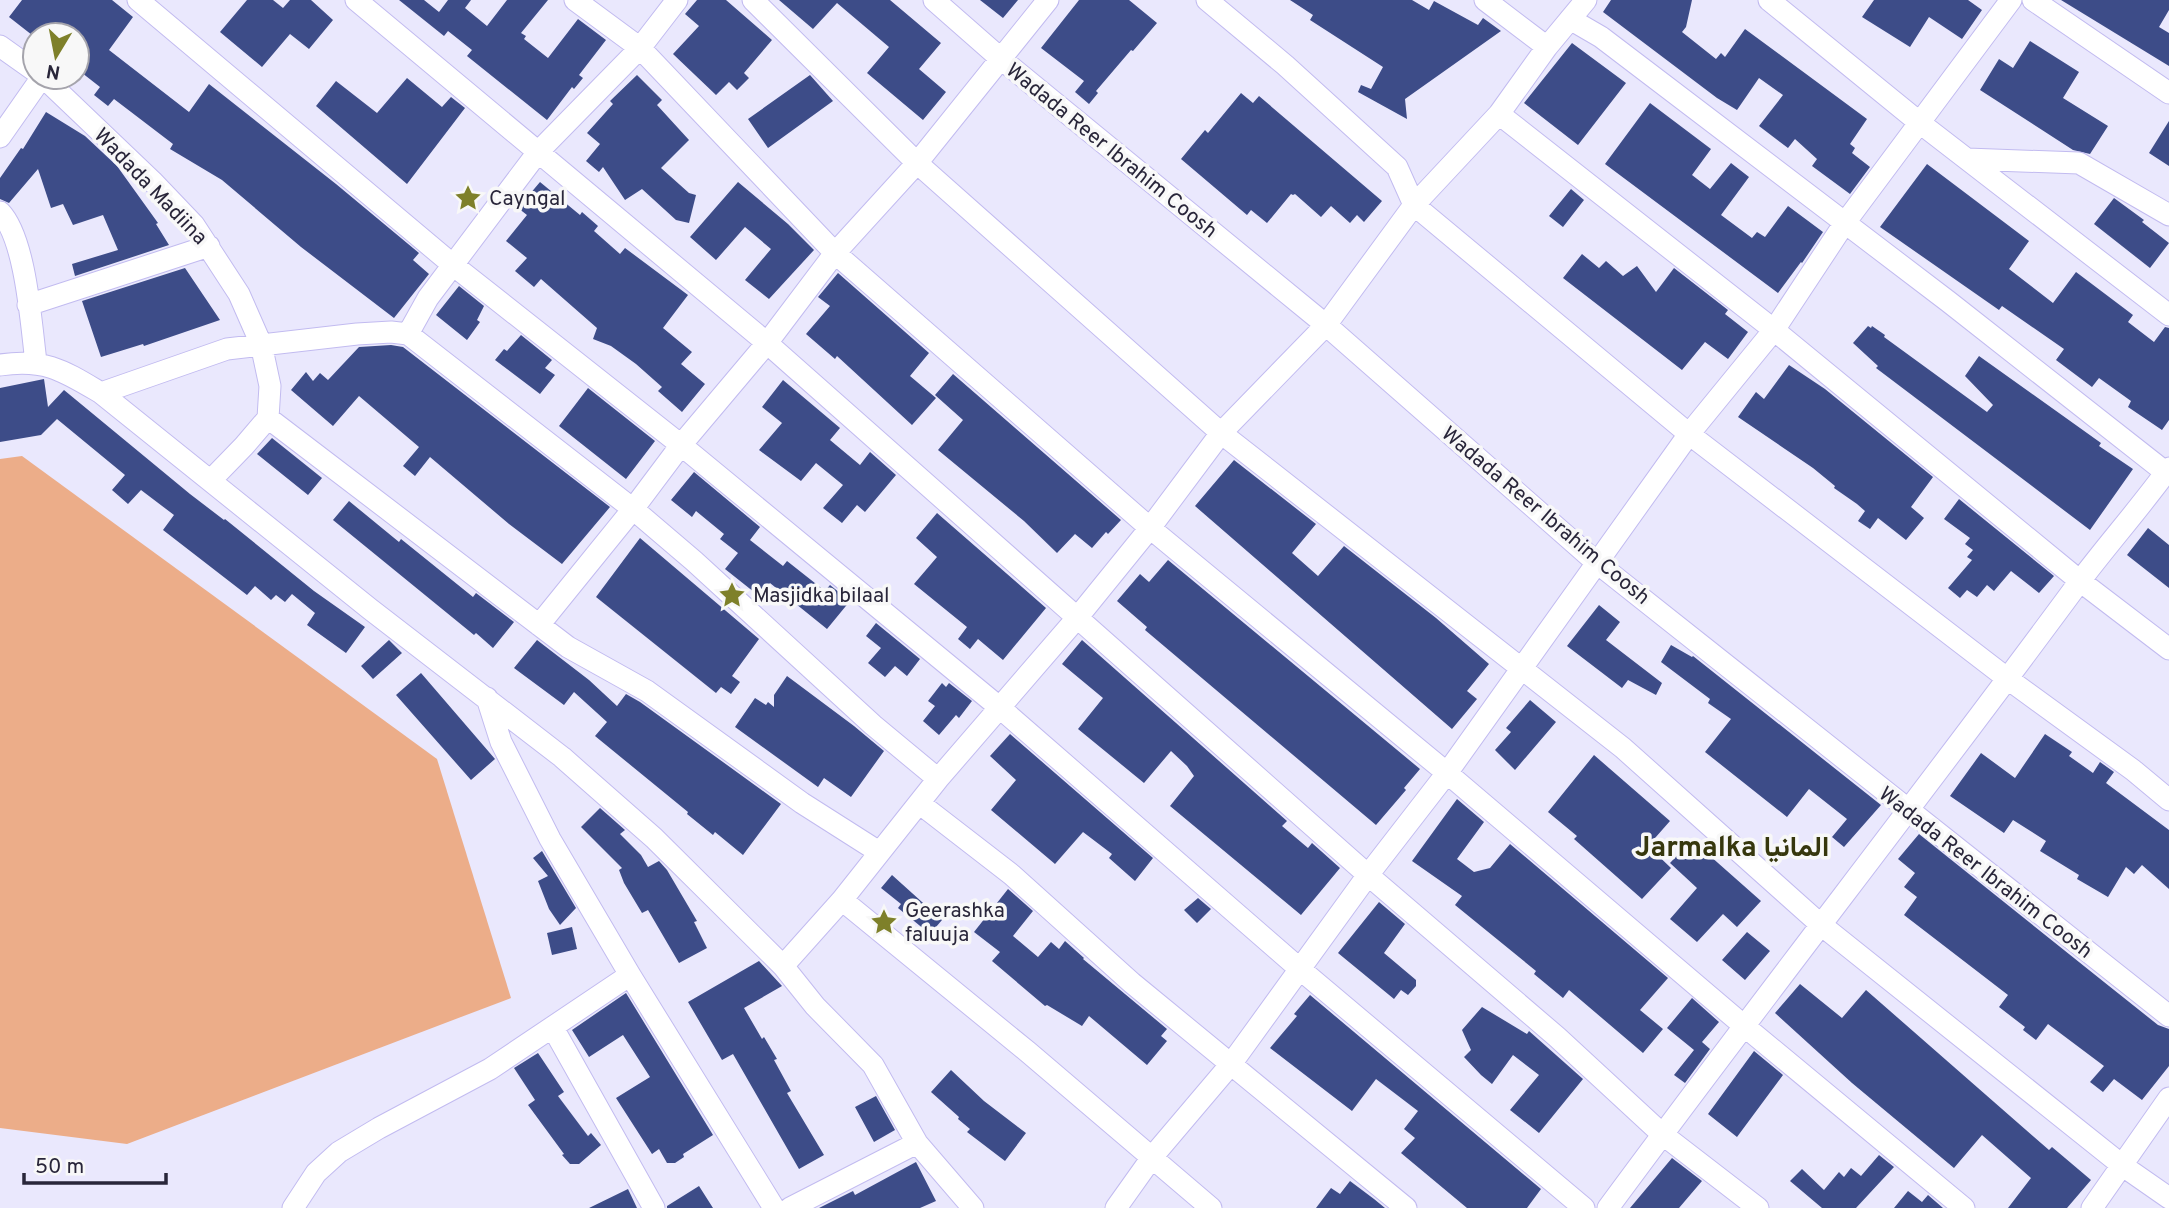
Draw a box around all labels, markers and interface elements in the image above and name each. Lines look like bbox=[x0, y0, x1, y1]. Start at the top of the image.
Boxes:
north arrow bbox=[21, 21, 91, 91]
street label: Wadada Reer Ibrahim Coosh bbox=[1000, 57, 1222, 245]
text: N bbox=[45, 58, 62, 84]
street label: Wadada Madiina bbox=[87, 123, 213, 251]
place icon: Cayngal bbox=[453, 183, 483, 213]
place label: Cayngal bbox=[489, 186, 566, 213]
street label: Wadada Reer Ibrahim Coosh bbox=[1435, 421, 1655, 611]
place icon: Masjidka bilaal bbox=[717, 580, 747, 610]
place label: Masjidka bilaal bbox=[753, 583, 890, 610]
street label: Wadada Reer Ibrahim Coosh bbox=[1873, 781, 2098, 965]
district label: Jarmalka المانيا bbox=[1635, 831, 1829, 867]
place label: Geerashka faluuja bbox=[905, 898, 1005, 949]
place icon: Geerashka faluuja bbox=[869, 907, 899, 937]
scale bar bbox=[24, 1142, 166, 1186]
text: 50 m bbox=[35, 1154, 84, 1181]

